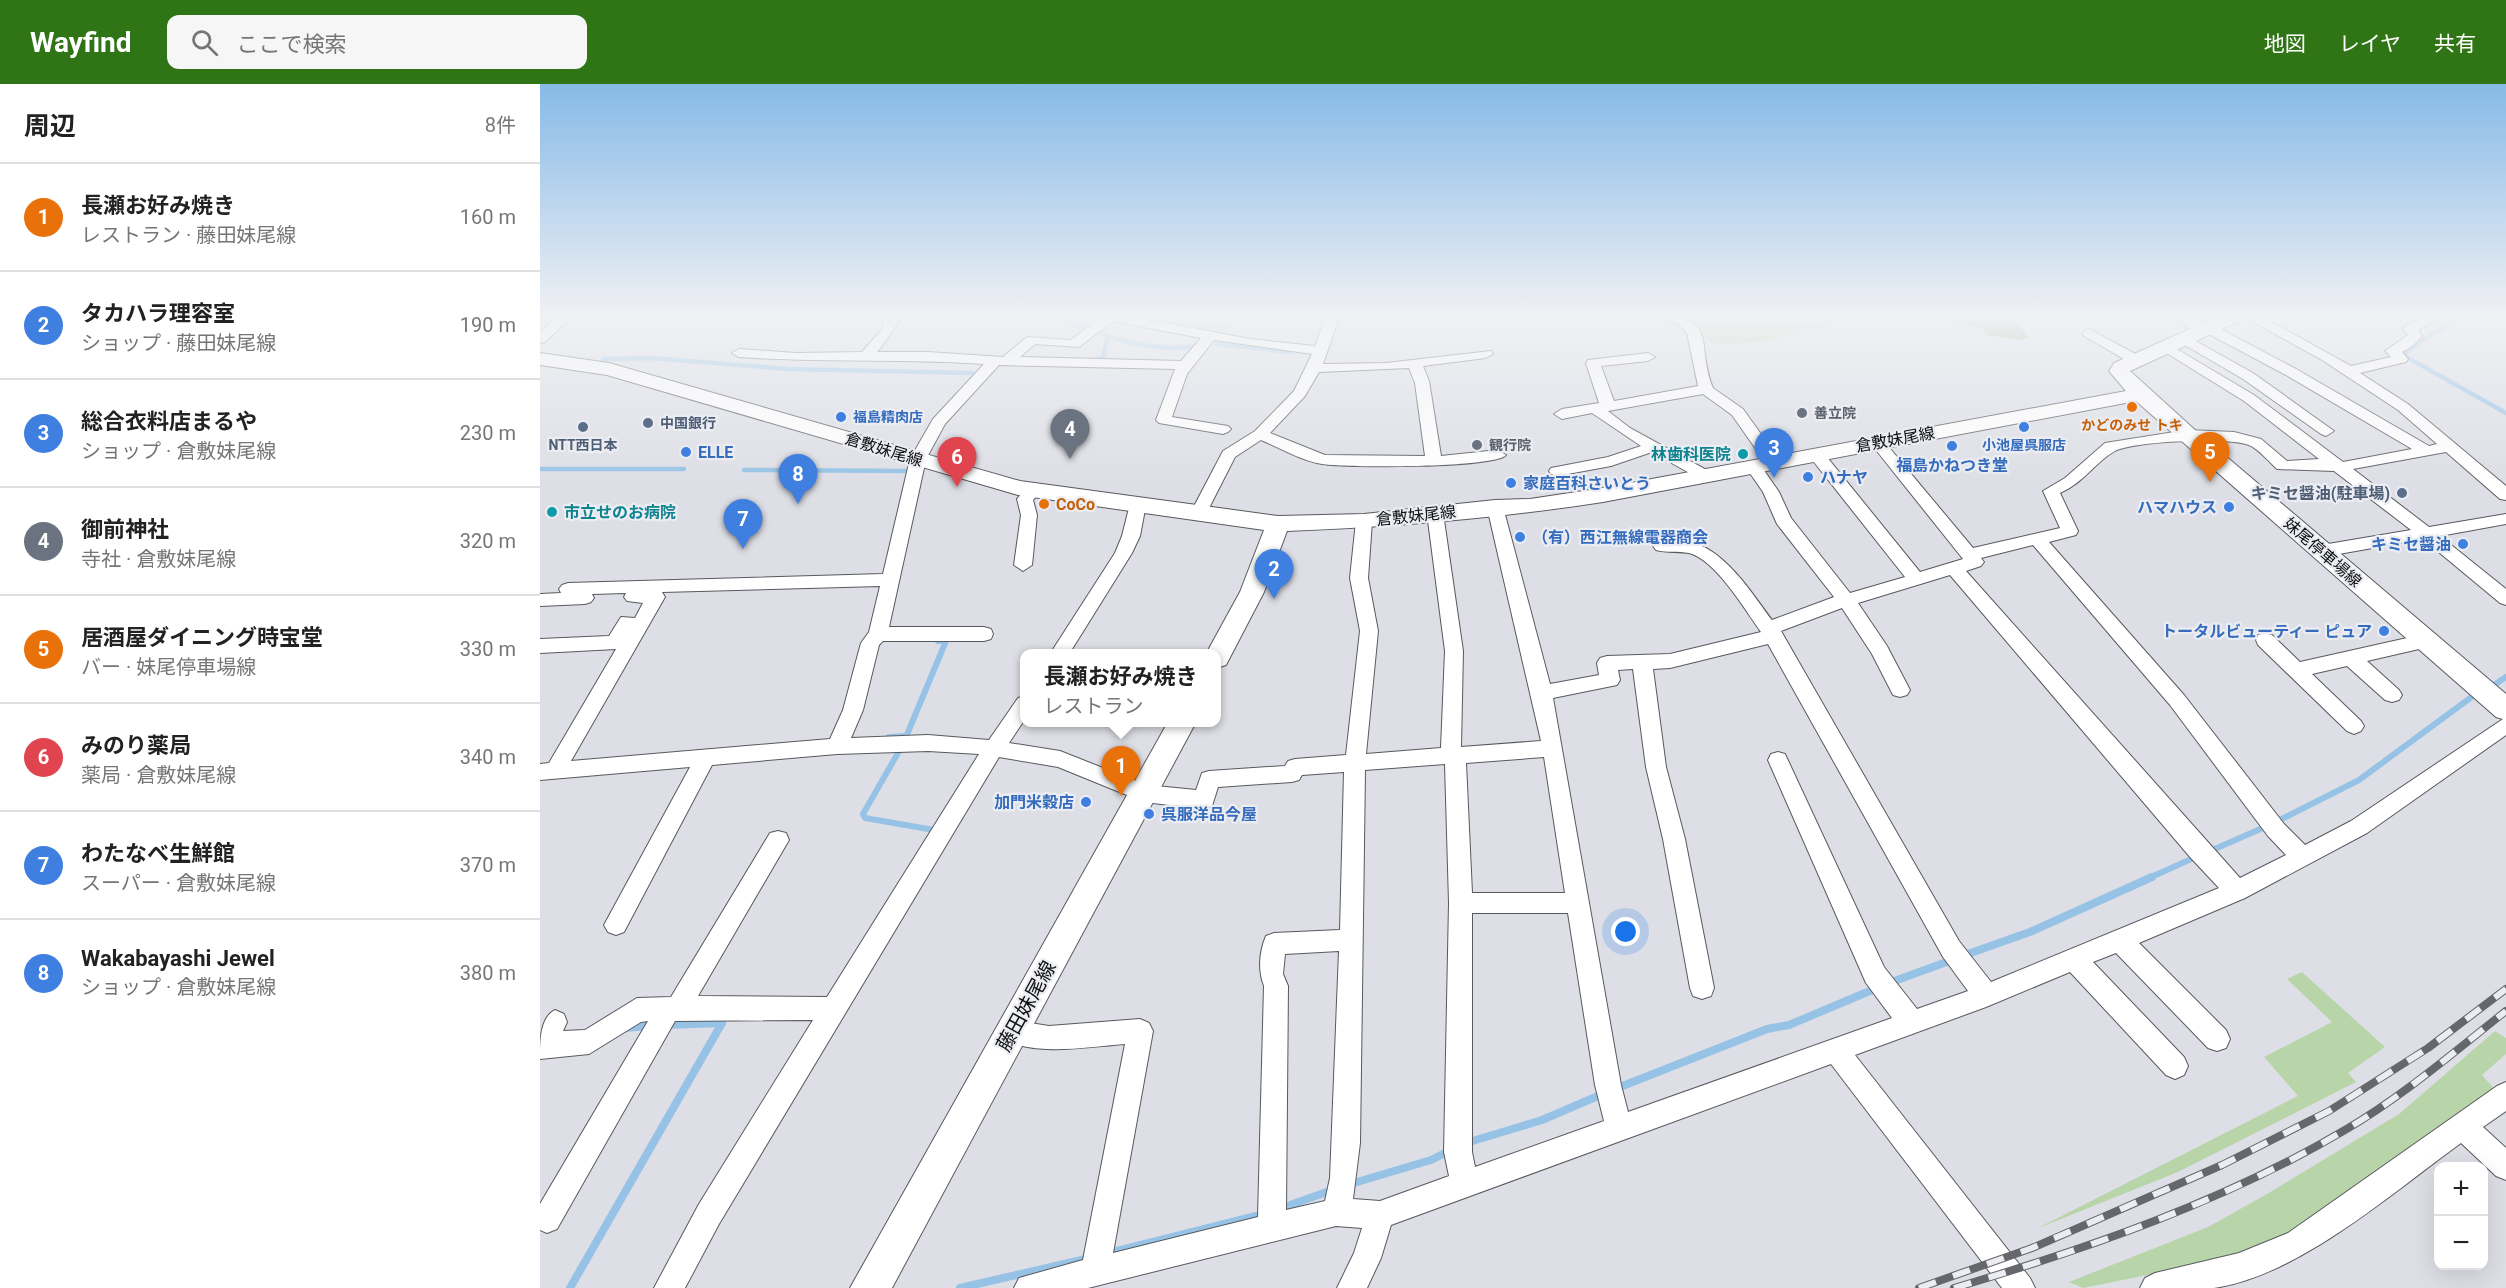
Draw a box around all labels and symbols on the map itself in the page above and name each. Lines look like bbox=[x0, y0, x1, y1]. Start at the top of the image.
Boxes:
marker: かどのみせ トキ bbox=[2125, 400, 2139, 414]
place label: 善立院 bbox=[1814, 405, 1856, 421]
marker: 善立院 bbox=[1795, 406, 1809, 420]
place label: 福島精肉店 bbox=[853, 409, 923, 425]
marker: 福島精肉店 bbox=[834, 410, 848, 424]
pin: 4 bbox=[1050, 410, 1090, 459]
place label: 中国銀行 bbox=[660, 415, 716, 431]
marker: 中国銀行 bbox=[641, 416, 655, 430]
place label: かどのみせ トキ bbox=[2081, 417, 2183, 433]
marker: NTT西日本 bbox=[576, 420, 590, 434]
marker: 小池屋呉服店 bbox=[2017, 420, 2031, 434]
street label: 倉敷妹尾線 bbox=[1854, 423, 1936, 456]
pin: 3 bbox=[1754, 428, 1794, 478]
street label: 倉敷妹尾線 bbox=[843, 429, 925, 470]
pin: 5 bbox=[2190, 432, 2230, 482]
place label: NTT西日本 bbox=[548, 437, 618, 453]
place label: 観行院 bbox=[1489, 437, 1531, 453]
place label: 小池屋呉服店 bbox=[1982, 437, 2066, 453]
pin: 6 bbox=[938, 438, 976, 487]
marker: 観行院 bbox=[1470, 438, 1484, 452]
marker: 福島かねつき堂 bbox=[1945, 439, 1959, 453]
place label: ELLE bbox=[698, 443, 733, 462]
marker: ELLE bbox=[679, 445, 693, 459]
place label: 林歯科医院 bbox=[1651, 445, 1731, 464]
marker: 林歯科医院 bbox=[1736, 447, 1750, 461]
pin: 8 bbox=[778, 454, 818, 504]
place label: 福島かねつき堂 bbox=[1896, 456, 2008, 475]
place label: ハナヤ bbox=[1820, 468, 1868, 487]
marker: ハナヤ bbox=[1801, 470, 1815, 484]
place label: 家庭百科さいとう bbox=[1523, 474, 1651, 493]
marker: 家庭百科さいとう bbox=[1504, 476, 1518, 490]
place label: キミセ醤油(駐車場) bbox=[2251, 484, 2390, 503]
marker: キミセ醤油(駐車場) bbox=[2395, 486, 2409, 500]
place label: CoCo bbox=[1056, 495, 1095, 514]
marker: CoCo bbox=[1037, 497, 1051, 511]
place label: ハマハウス bbox=[2137, 498, 2217, 517]
pin: 7 bbox=[724, 500, 762, 549]
marker: ハマハウス bbox=[2222, 500, 2236, 514]
street label: 倉敷妹尾線 bbox=[1375, 502, 1457, 529]
place label: 市立せのお病院 bbox=[564, 503, 676, 522]
marker: 市立せのお病院 bbox=[545, 505, 559, 519]
street label: 妹尾停車場線 bbox=[2280, 514, 2365, 591]
place label: （有）西江無線電器商会 bbox=[1532, 528, 1708, 547]
marker: （有）西江無線電器商会 bbox=[1513, 530, 1527, 544]
place label: キミセ醤油 bbox=[2371, 535, 2451, 554]
marker: キミセ醤油 bbox=[2456, 537, 2470, 551]
pin: 2 bbox=[1254, 550, 1294, 599]
place label: トータルビューティー ピュア bbox=[2161, 622, 2372, 641]
marker: トータルビューティー ピュア bbox=[2377, 624, 2391, 638]
pin: 1 bbox=[1102, 746, 1140, 796]
place label: 加門米穀店 bbox=[994, 793, 1074, 812]
marker: 加門米穀店 bbox=[1079, 795, 1093, 809]
place label: 呉服洋品今屋 bbox=[1161, 805, 1257, 824]
marker: 呉服洋品今屋 bbox=[1142, 807, 1156, 821]
your location bbox=[1611, 917, 1640, 946]
street label: 藤田妹尾線 bbox=[991, 956, 1061, 1056]

